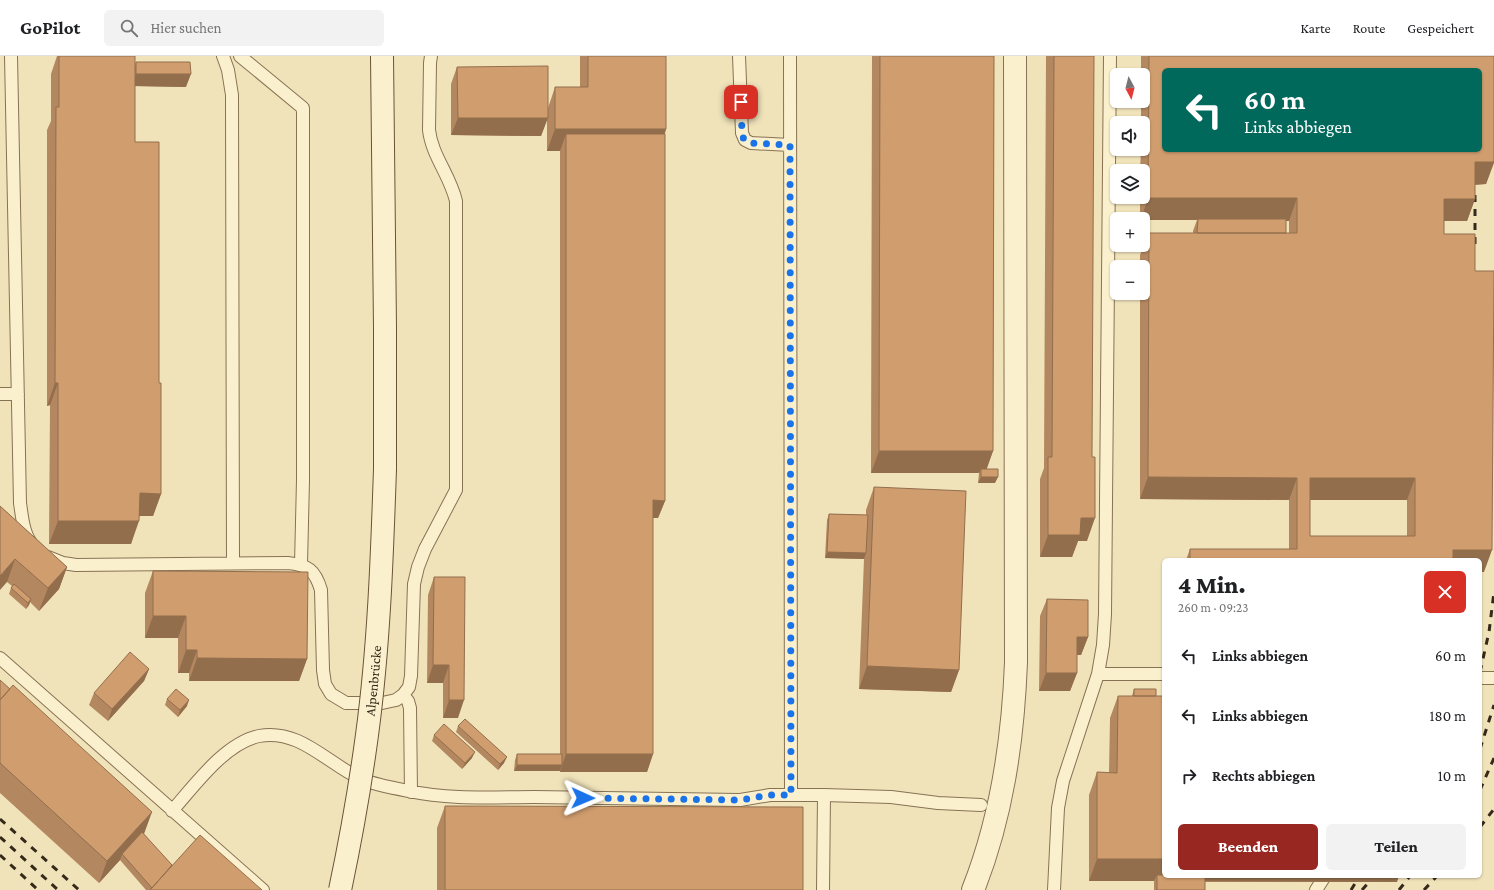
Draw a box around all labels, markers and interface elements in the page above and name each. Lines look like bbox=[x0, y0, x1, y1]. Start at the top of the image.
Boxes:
search box bbox=[104, 10, 384, 46]
text: GoPilot bbox=[20, 17, 80, 38]
icon: search bbox=[118, 17, 140, 39]
text: Hier suchen bbox=[150, 20, 222, 36]
text: Karte bbox=[1301, 20, 1331, 36]
text: Route bbox=[1353, 20, 1385, 36]
text: Gespeichert bbox=[1407, 20, 1474, 36]
north arrow bbox=[1110, 68, 1150, 108]
map controls bbox=[1110, 68, 1150, 300]
icon: left bbox=[1178, 84, 1230, 136]
text: 60 m bbox=[1244, 84, 1305, 115]
pin bbox=[724, 85, 758, 119]
icon: arrive bbox=[730, 91, 752, 113]
button: sound bbox=[1110, 116, 1150, 156]
text: Links abbiegen bbox=[1244, 117, 1352, 137]
button: layers bbox=[1110, 164, 1150, 204]
button: + bbox=[1110, 212, 1150, 252]
button: − bbox=[1110, 260, 1150, 300]
text: 4 Min. bbox=[1178, 571, 1246, 598]
button: close bbox=[1424, 571, 1466, 613]
text: 260 m · 09:23 bbox=[1178, 600, 1248, 615]
street label: Alpenbrücke bbox=[361, 645, 384, 717]
icon: left bbox=[1178, 645, 1200, 667]
text: Links abbiegen bbox=[1212, 648, 1308, 664]
text: 60 m bbox=[1435, 648, 1466, 664]
icon: left bbox=[1178, 705, 1200, 727]
text: Links abbiegen bbox=[1212, 708, 1308, 724]
text: 180 m bbox=[1430, 708, 1466, 724]
icon: right bbox=[1178, 765, 1200, 787]
text: Rechts abbiegen bbox=[1212, 768, 1315, 784]
text: 10 m bbox=[1438, 768, 1466, 784]
position arrow bbox=[562, 777, 604, 819]
button: Beenden bbox=[1178, 824, 1318, 870]
button: Teilen bbox=[1326, 824, 1466, 870]

